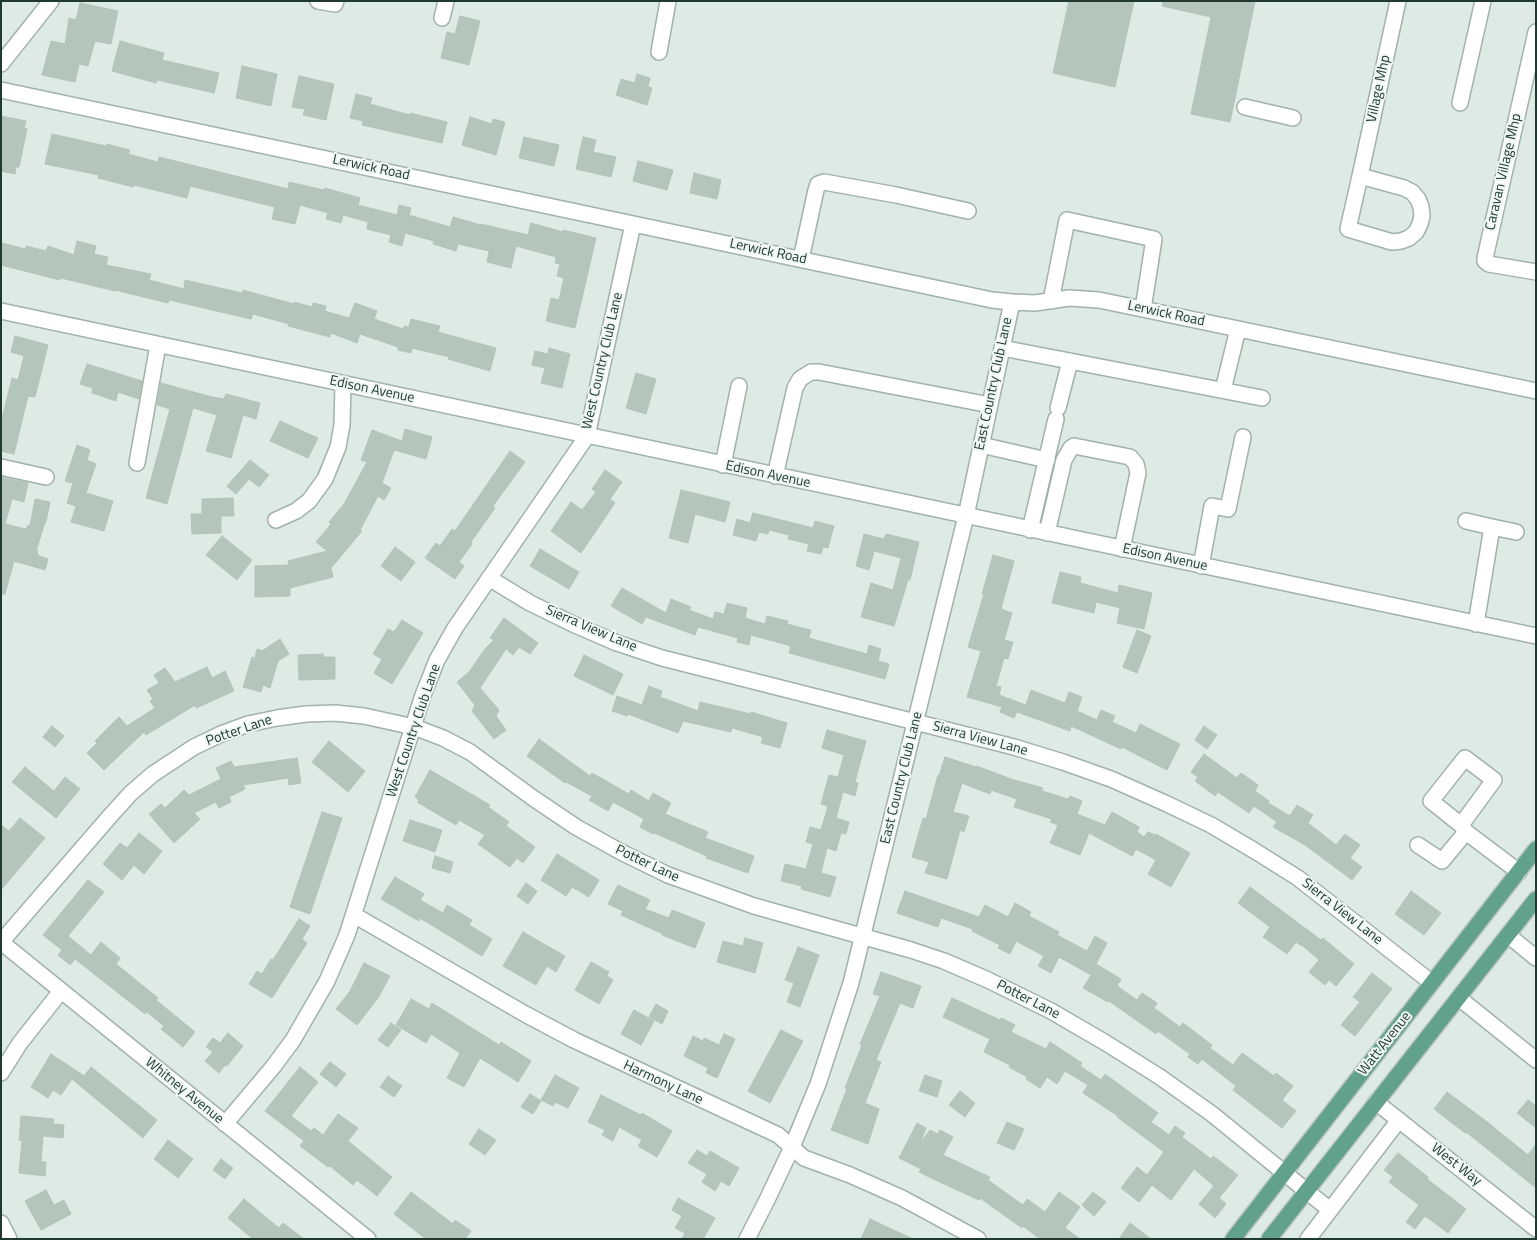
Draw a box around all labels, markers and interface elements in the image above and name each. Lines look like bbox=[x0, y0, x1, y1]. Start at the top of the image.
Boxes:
street label: Village Mhp bbox=[1364, 54, 1394, 124]
street label: Caravan Village Mhp bbox=[1482, 112, 1526, 232]
street label: Lerwick Road bbox=[331, 152, 411, 184]
street label: Lerwick Road bbox=[728, 236, 808, 268]
street label: West Country Club Lane bbox=[579, 291, 627, 431]
street label: Lerwick Road bbox=[1126, 298, 1206, 330]
street label: East Country Club Lane bbox=[972, 316, 1016, 452]
street label: Edison Avenue bbox=[328, 373, 416, 407]
street label: Edison Avenue bbox=[724, 458, 812, 492]
street label: Edison Avenue bbox=[1121, 541, 1209, 575]
street label: Sierra View Lane bbox=[543, 602, 639, 656]
street label: West Country Club Lane bbox=[383, 662, 445, 800]
street label: East Country Club Lane bbox=[877, 710, 927, 846]
street label: Potter Lane bbox=[204, 712, 274, 750]
street label: Sierra View Lane bbox=[931, 718, 1029, 760]
street label: Potter Lane bbox=[612, 842, 682, 886]
street label: Sierra View Lane bbox=[1298, 875, 1386, 949]
street label: Potter Lane bbox=[994, 977, 1062, 1023]
street label: Watt Avenue bbox=[1355, 1009, 1415, 1079]
street label: Whitney Avenue bbox=[141, 1054, 227, 1128]
street label: Harmony Lane bbox=[620, 1057, 706, 1109]
street label: West Way bbox=[1427, 1140, 1485, 1190]

